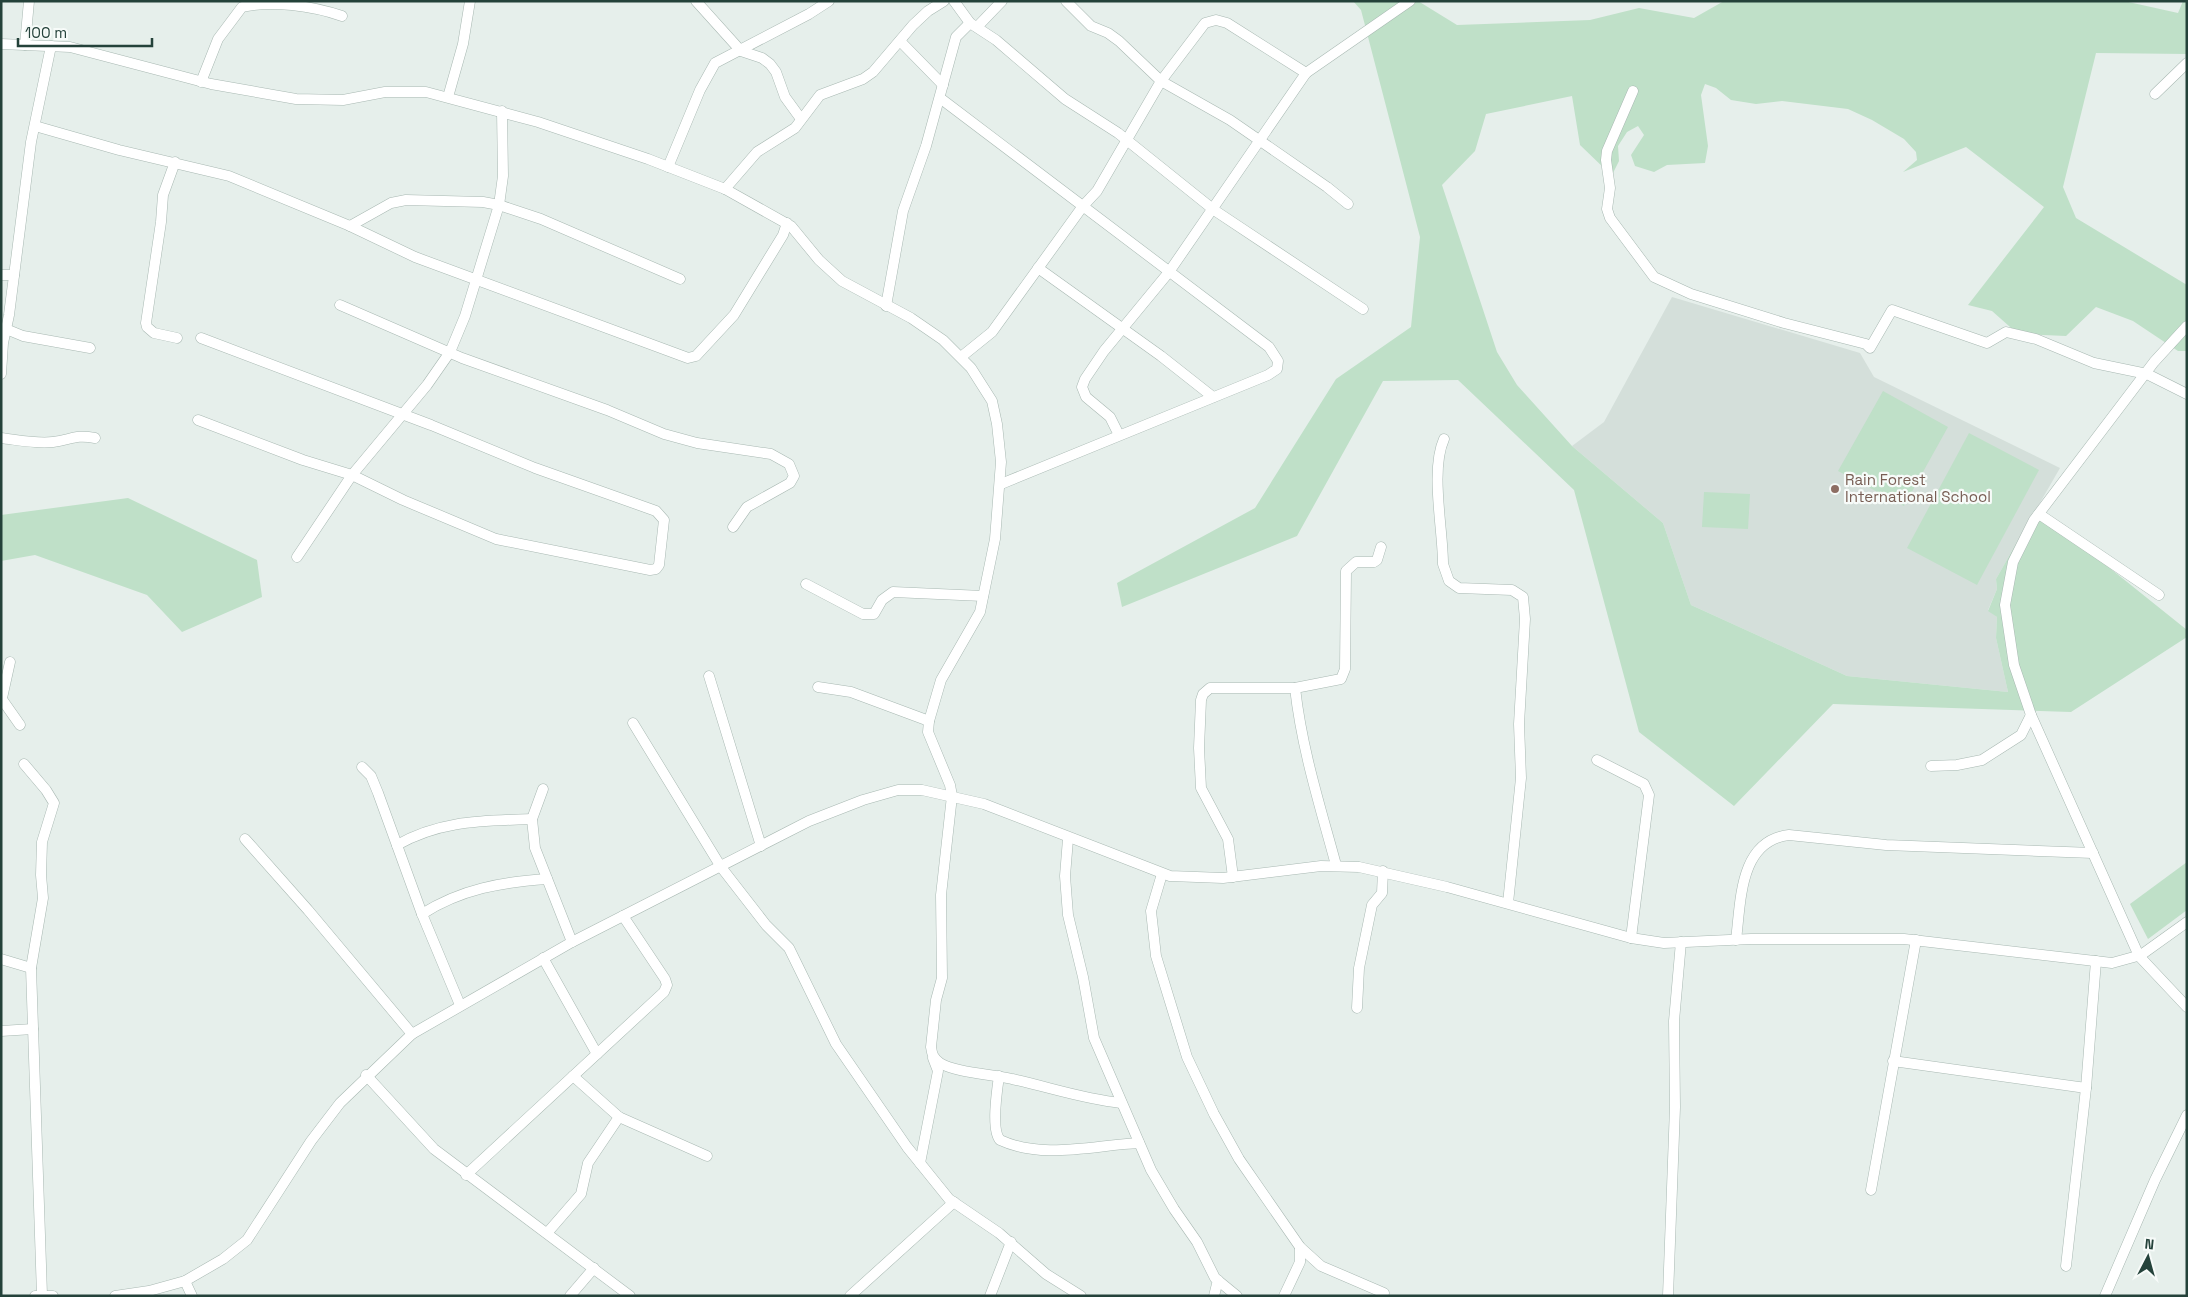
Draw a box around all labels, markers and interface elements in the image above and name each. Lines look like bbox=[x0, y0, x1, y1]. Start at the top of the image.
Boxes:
scale bar bbox=[18, 15, 151, 47]
text: 100 m bbox=[25, 23, 67, 42]
place label: Rain Forest International School bbox=[1845, 470, 1991, 506]
marker: Rain Forest International School bbox=[1829, 483, 1841, 495]
north arrow bbox=[2123, 1232, 2173, 1282]
text: N bbox=[2144, 1235, 2155, 1254]

